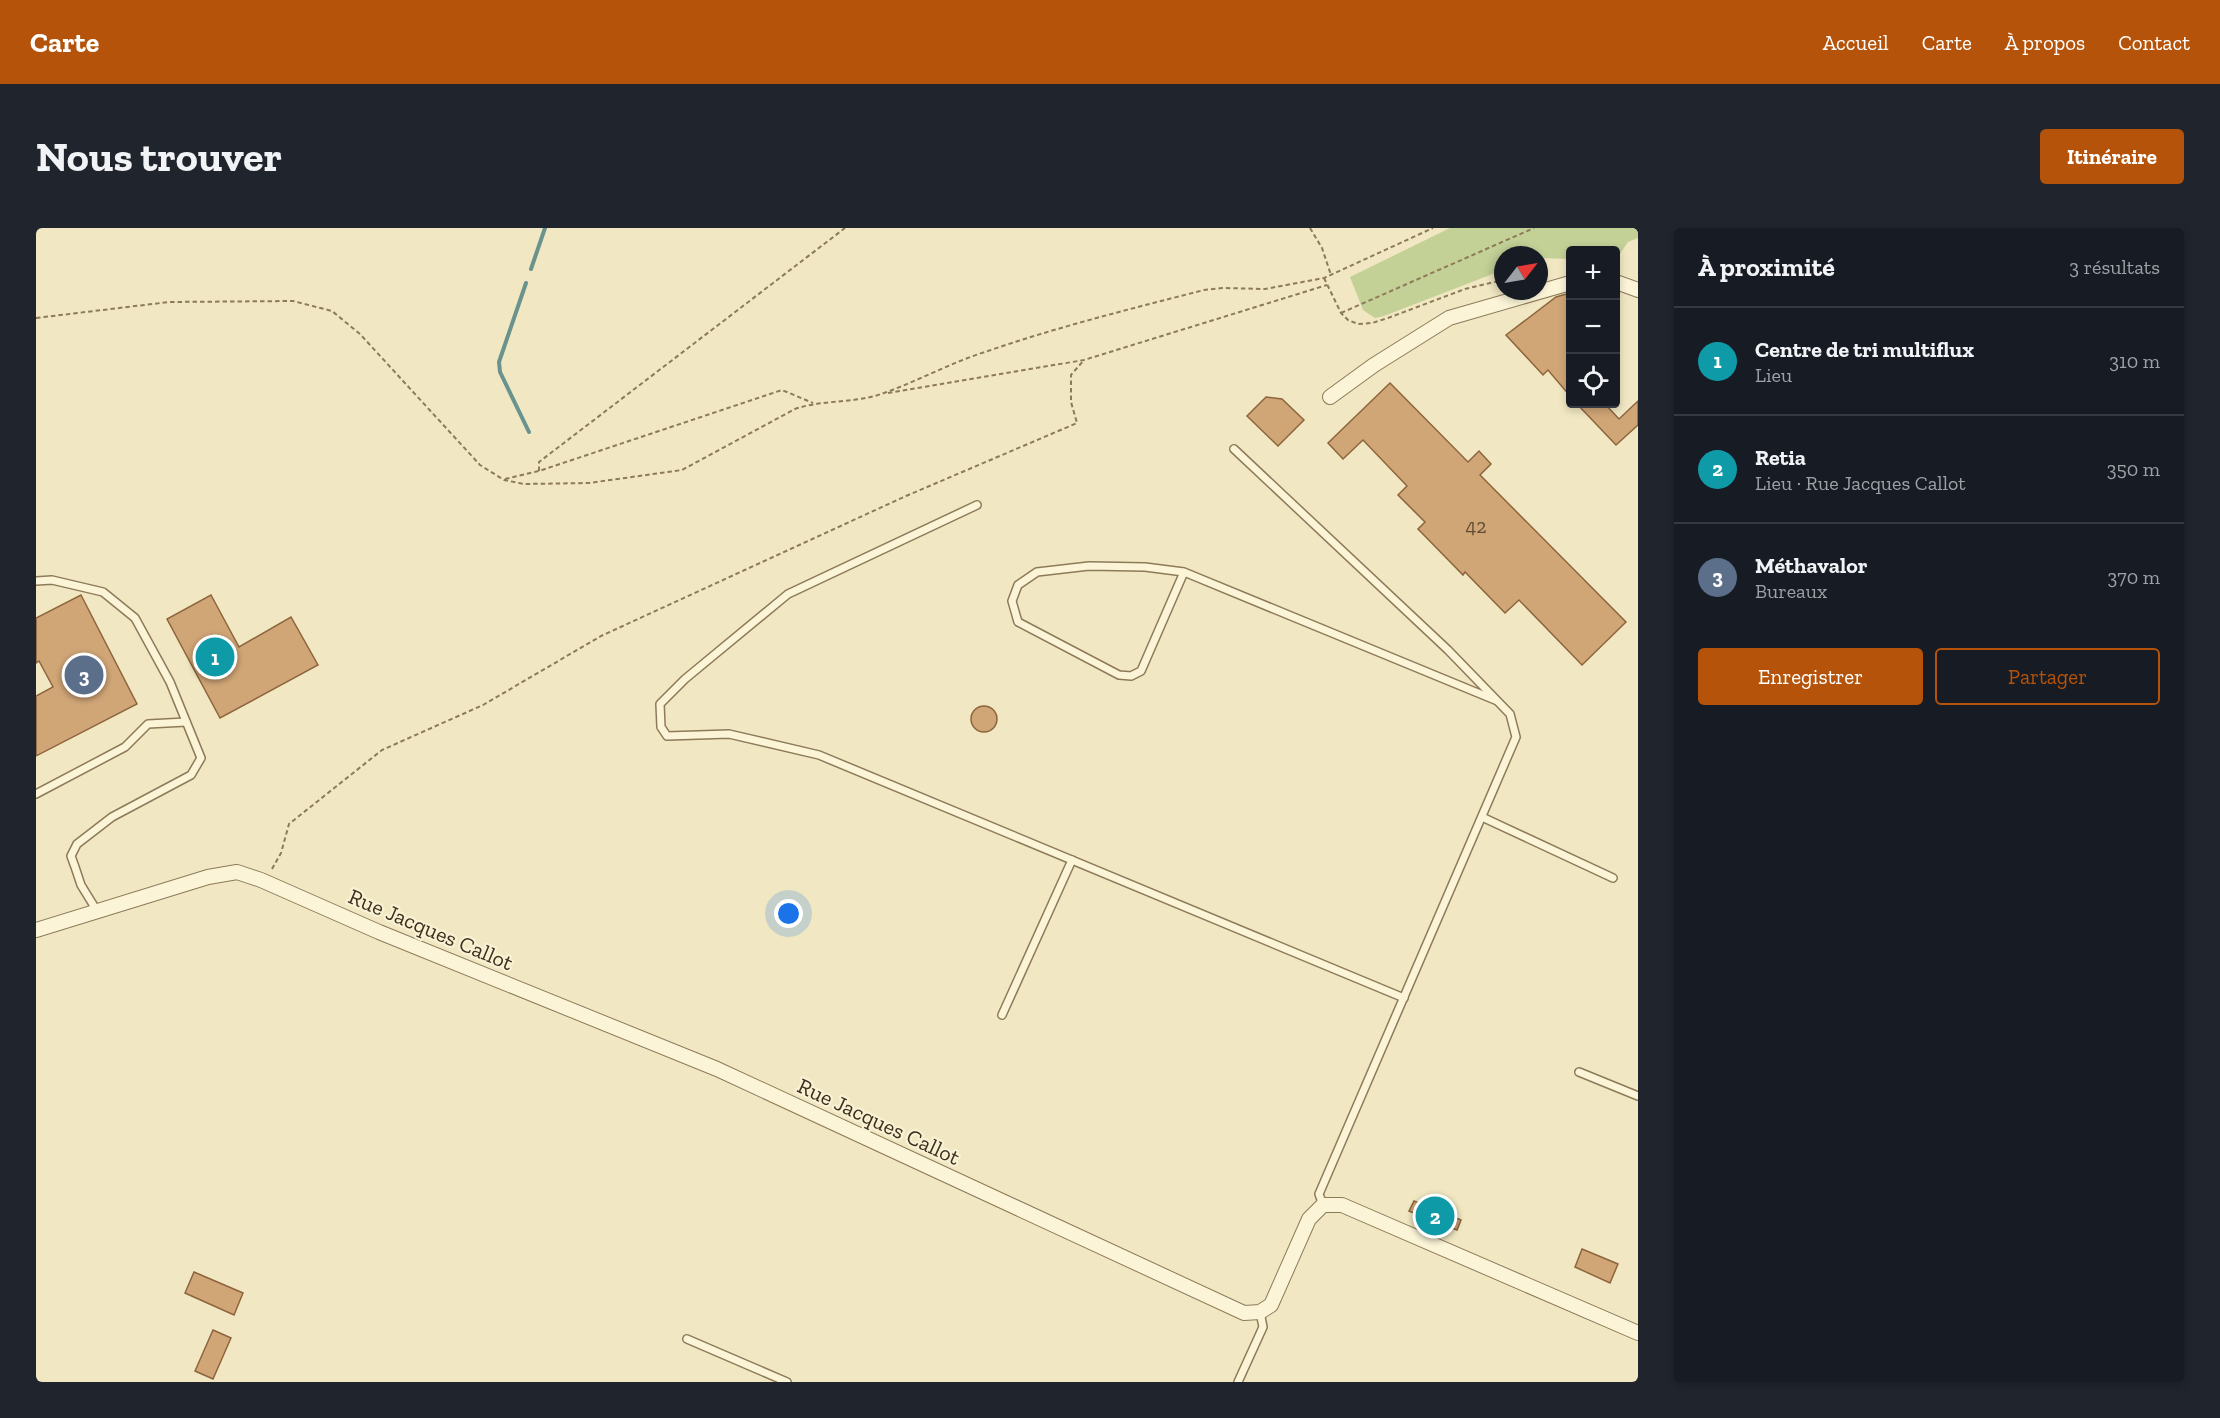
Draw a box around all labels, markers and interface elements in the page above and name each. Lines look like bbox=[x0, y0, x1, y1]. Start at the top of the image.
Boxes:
text: Carte bbox=[30, 26, 99, 59]
text: Accueil bbox=[1823, 30, 1889, 55]
text: Carte bbox=[1922, 30, 1972, 55]
text: À propos bbox=[2005, 30, 2085, 55]
text: Contact bbox=[2118, 30, 2190, 55]
button: Itinéraire bbox=[2040, 129, 2184, 184]
text: Nous trouver bbox=[36, 131, 282, 182]
north arrow bbox=[1494, 246, 1548, 300]
map controls bbox=[1566, 246, 1620, 408]
button: + bbox=[1566, 246, 1620, 300]
text: À proximité bbox=[1698, 251, 1835, 283]
text: 3 résultats bbox=[2069, 255, 2160, 279]
button: − bbox=[1566, 300, 1620, 354]
text: Centre de tri multiflux bbox=[1755, 336, 1974, 363]
text: 1 bbox=[1713, 349, 1722, 373]
text: 310 m bbox=[2109, 349, 2160, 373]
button: locate bbox=[1566, 354, 1620, 408]
text: Lieu bbox=[1755, 363, 1792, 387]
text: Retia bbox=[1755, 444, 1806, 471]
text: 2 bbox=[1712, 457, 1723, 481]
text: 350 m bbox=[2107, 457, 2160, 481]
text: Lieu · Rue Jacques Callot bbox=[1755, 471, 1966, 495]
house number: 42 bbox=[1465, 514, 1487, 538]
text: Méthavalor bbox=[1755, 552, 1867, 579]
text: 3 bbox=[1712, 565, 1723, 589]
text: 370 m bbox=[2107, 565, 2160, 589]
text: Bureaux bbox=[1755, 579, 1827, 603]
pin: 1 bbox=[196, 634, 234, 680]
button: Enregistrer bbox=[1698, 648, 1923, 705]
button: Partager bbox=[1935, 648, 2160, 705]
pin: 3 bbox=[64, 652, 104, 698]
street label: Rue Jacques Callot bbox=[344, 883, 518, 977]
your location bbox=[774, 899, 803, 928]
street label: Rue Jacques Callot bbox=[793, 1072, 965, 1171]
pin: 2 bbox=[1416, 1194, 1454, 1238]

